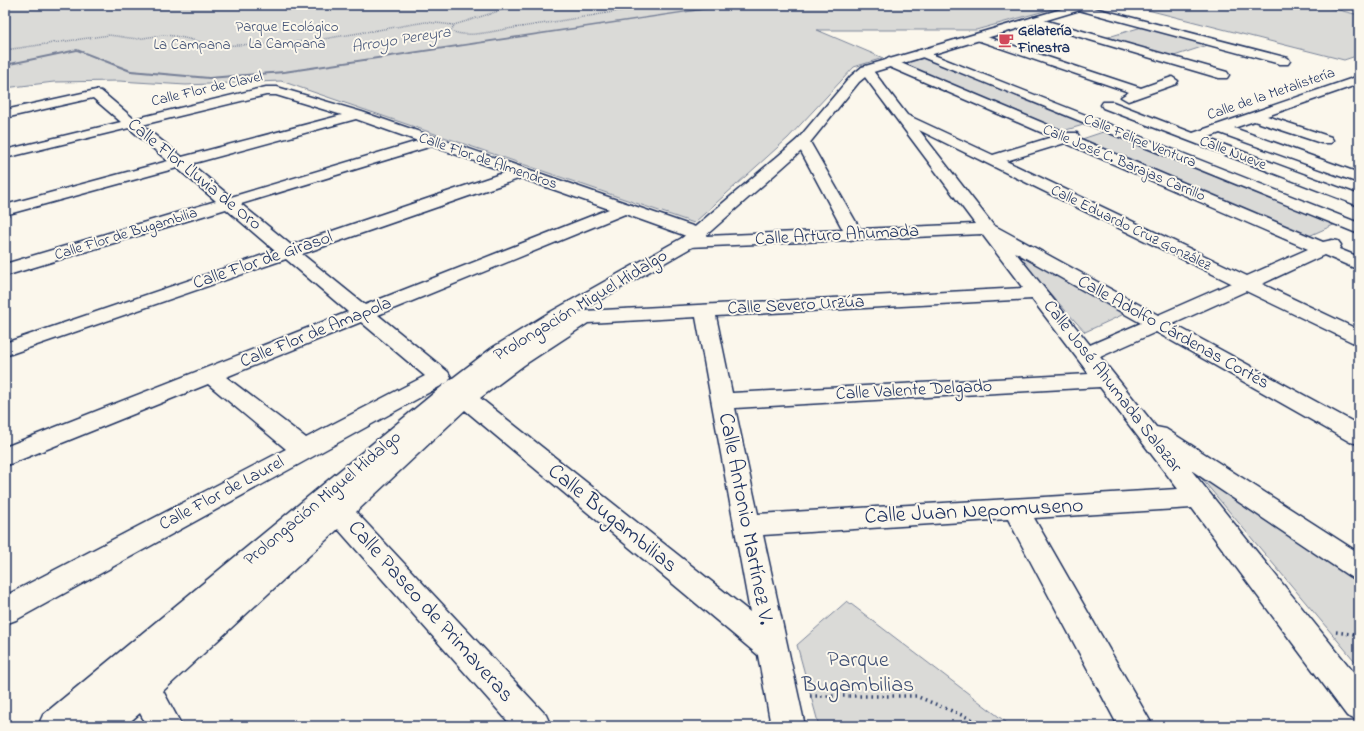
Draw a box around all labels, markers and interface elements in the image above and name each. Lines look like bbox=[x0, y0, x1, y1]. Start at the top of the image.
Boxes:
park label: Parque Ecológico La Campana bbox=[235, 16, 339, 55]
water label: Arroyo Pereyra bbox=[350, 20, 453, 60]
place label: Gelatería Finestra bbox=[1017, 20, 1072, 59]
cafe icon: Gelatería Finestra bbox=[997, 31, 1015, 49]
park label: La Campana bbox=[153, 34, 231, 56]
street label: Calle de la Metalistería bbox=[1204, 62, 1338, 126]
street label: Calle Flor de Clavel bbox=[149, 66, 265, 112]
street label: Calle Felipe Ventura bbox=[1080, 108, 1200, 174]
street label: Calle Flor Lluvia de Oro bbox=[121, 113, 267, 237]
street label: Calle José C. Barajas Carrillo bbox=[1039, 119, 1209, 207]
street label: Calle Flor de Almendros bbox=[416, 127, 560, 195]
street label: Calle Nueve bbox=[1196, 130, 1270, 176]
street label: Calle Eduardo Cruz González bbox=[1047, 180, 1216, 277]
street label: Calle Flor de Bugambilia bbox=[52, 202, 200, 267]
street label: Calle Arturo Ahumada bbox=[754, 219, 920, 253]
street label: Calle Flor de Girasol bbox=[190, 225, 336, 297]
street label: Prolongación Miguel Hidalgo bbox=[489, 244, 673, 369]
street label: Calle Adolfo Cárdenas Cortés bbox=[1072, 269, 1274, 397]
street label: Calle Severo Urzúa bbox=[727, 289, 865, 323]
street label: Calle Flor de Amapola bbox=[236, 291, 396, 375]
street label: Calle José Ahumada Salazar bbox=[1036, 295, 1188, 479]
street label: Calle Valente Delgado bbox=[835, 374, 993, 409]
street label: Calle Antonio Martínez V. bbox=[709, 410, 781, 628]
street label: Prolongación Miguel Hidalgo bbox=[238, 425, 408, 574]
street label: Calle Flor de Laurel bbox=[155, 450, 289, 538]
street label: Calle Bugambilias bbox=[539, 456, 684, 582]
street label: Calle Juan Nepomuseno bbox=[864, 490, 1084, 534]
street label: Calle Paseo de Primaveras bbox=[339, 514, 521, 710]
park label: Parque Bugambilias bbox=[801, 645, 914, 703]

